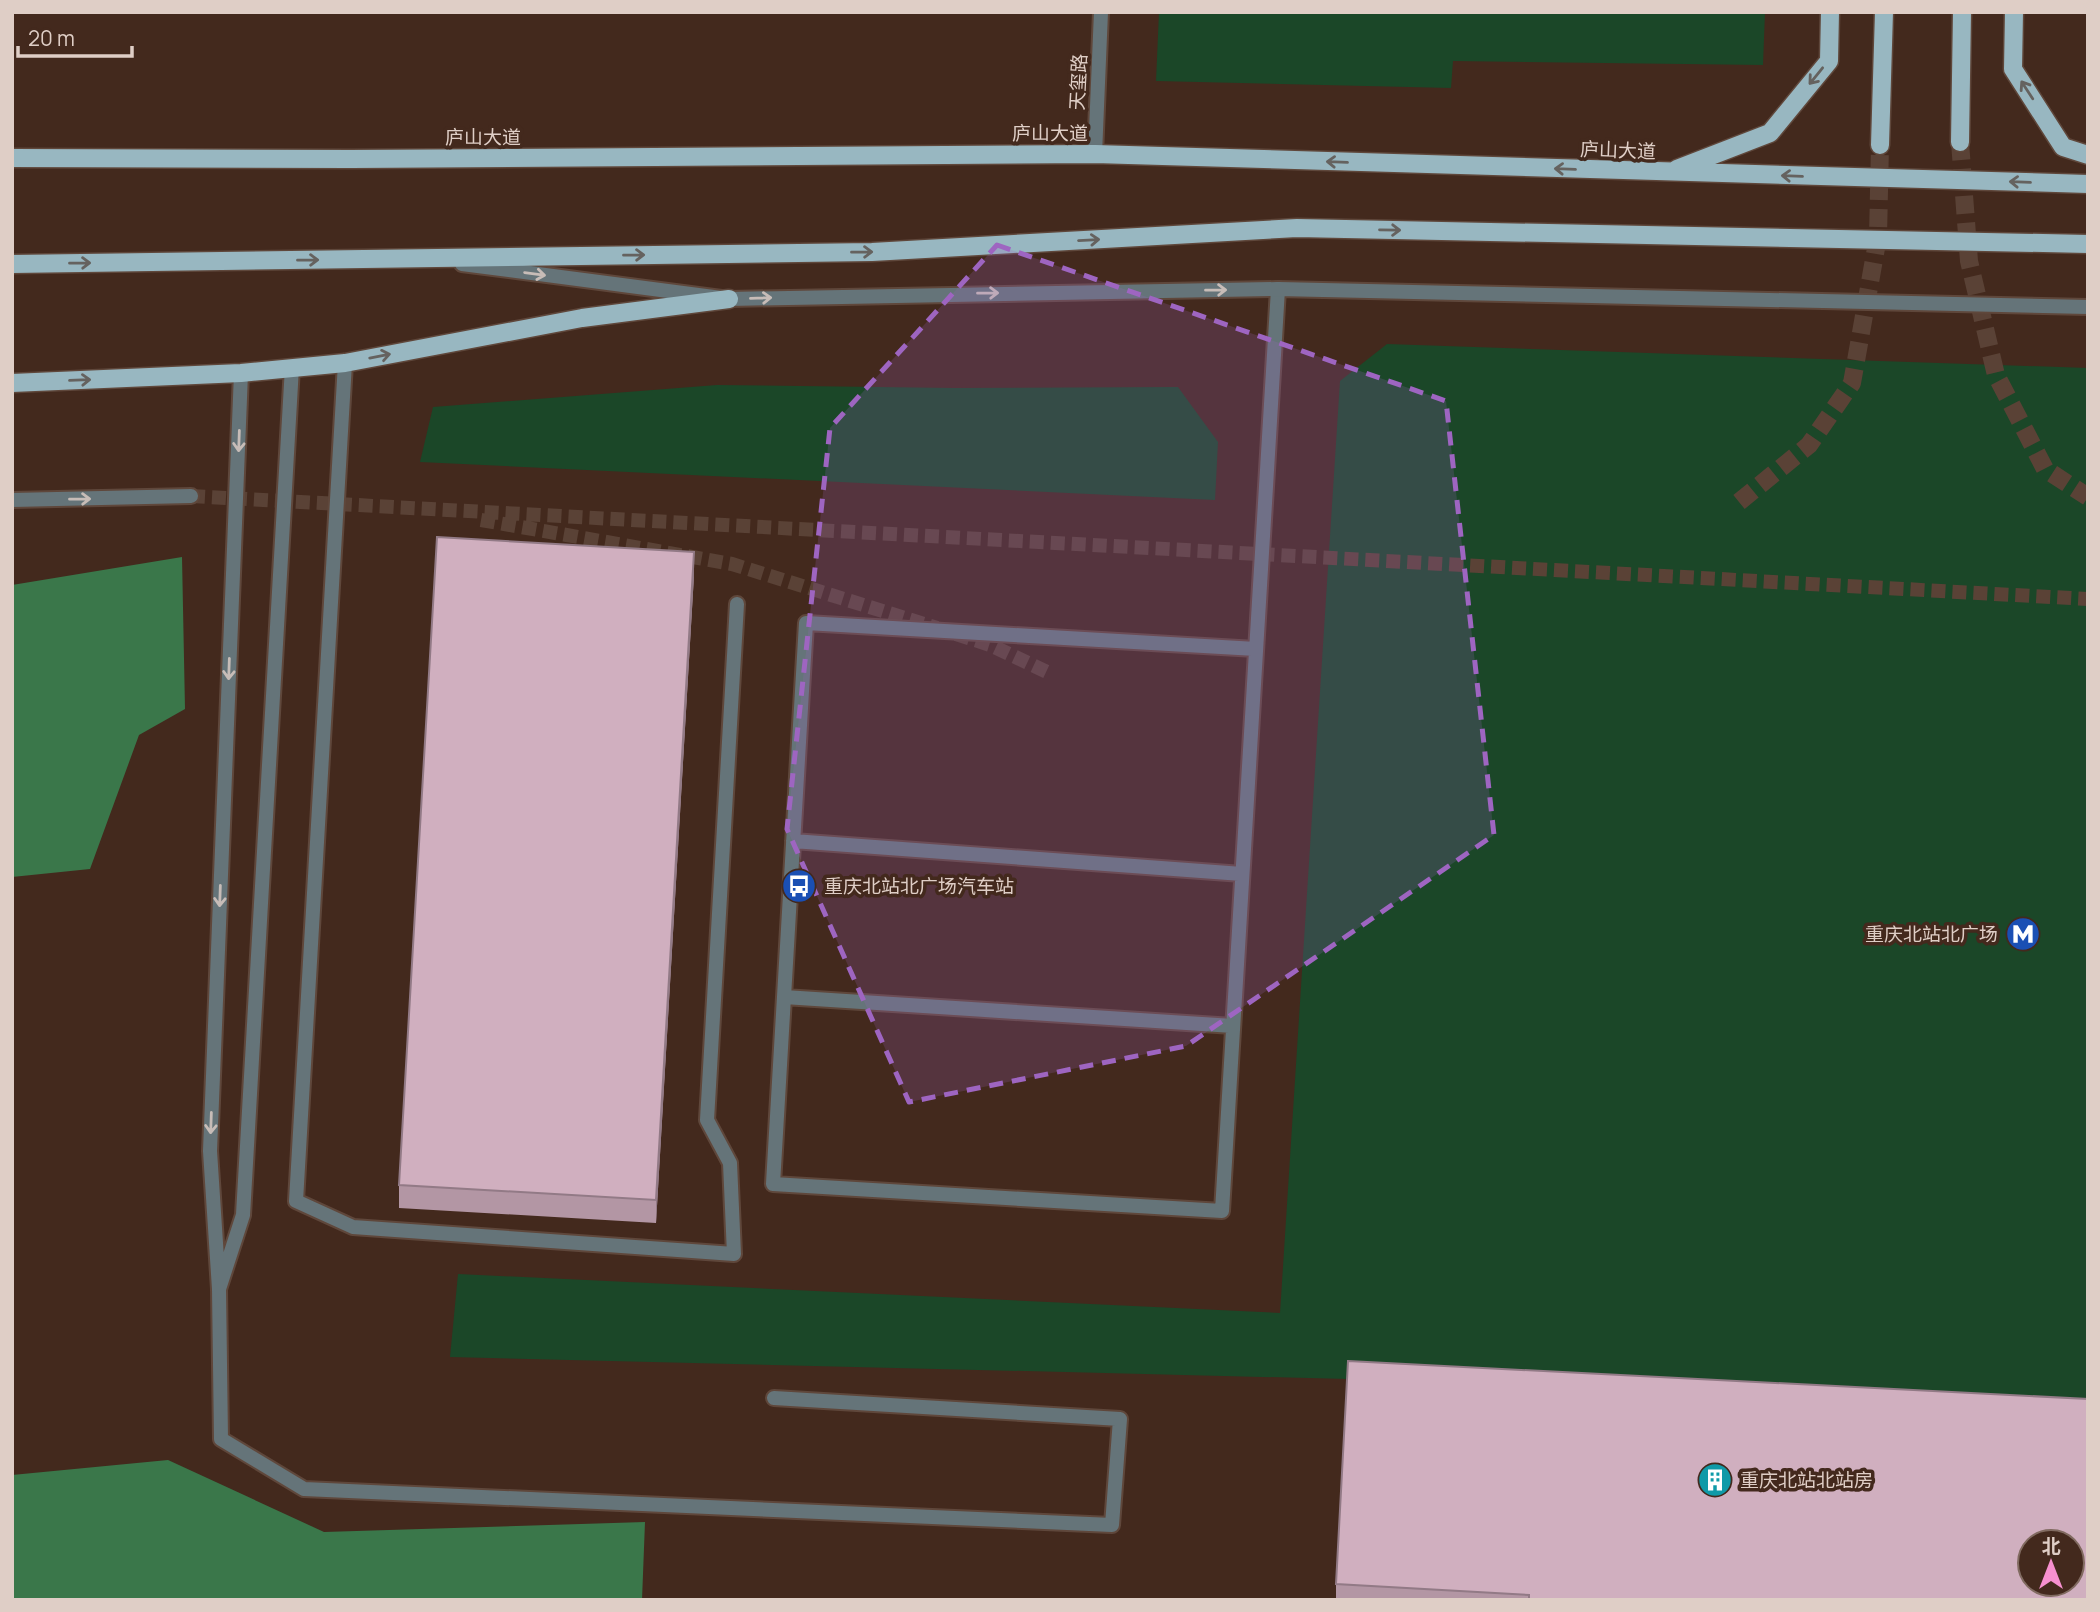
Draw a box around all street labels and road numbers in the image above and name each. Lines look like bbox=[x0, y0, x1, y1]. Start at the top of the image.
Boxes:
street label: 天玺路 bbox=[1064, 53, 1092, 111]
street label: 庐山大道 bbox=[1012, 120, 1088, 146]
street label: 庐山大道 bbox=[445, 124, 521, 150]
street label: 庐山大道 bbox=[1580, 136, 1656, 164]

